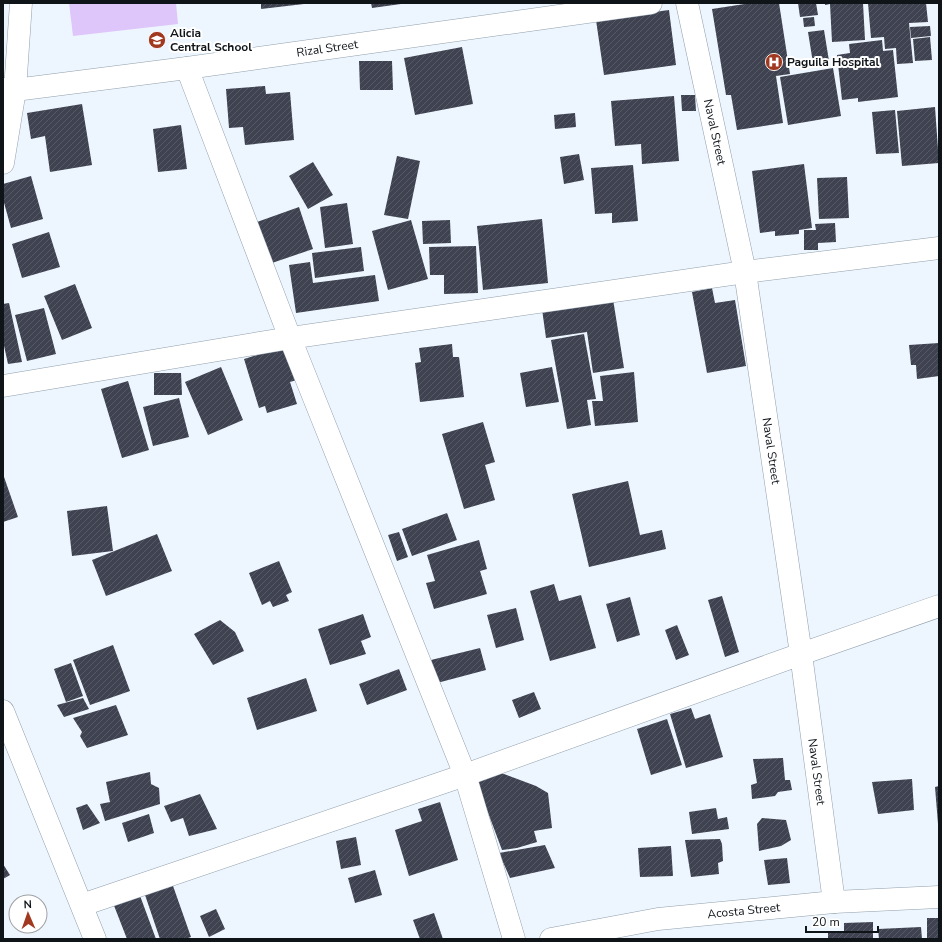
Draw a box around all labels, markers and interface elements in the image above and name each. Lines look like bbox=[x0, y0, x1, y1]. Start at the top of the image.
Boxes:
place label: Alicia Central School bbox=[170, 25, 252, 55]
school or university icon: Alicia Central School bbox=[147, 30, 167, 50]
street label: Rizal Street bbox=[295, 36, 360, 61]
hospital icon: Paguila Hospital bbox=[764, 52, 784, 72]
place label: Paguila Hospital bbox=[787, 54, 879, 70]
street label: Naval Street bbox=[700, 98, 730, 167]
street label: Naval Street bbox=[758, 417, 784, 486]
street label: Naval Street bbox=[804, 737, 829, 807]
north arrow bbox=[8, 894, 48, 934]
text: N bbox=[23, 897, 32, 912]
street label: Acosta Street bbox=[707, 899, 782, 922]
scale bar bbox=[806, 908, 878, 934]
text: 20 m bbox=[812, 914, 840, 930]

